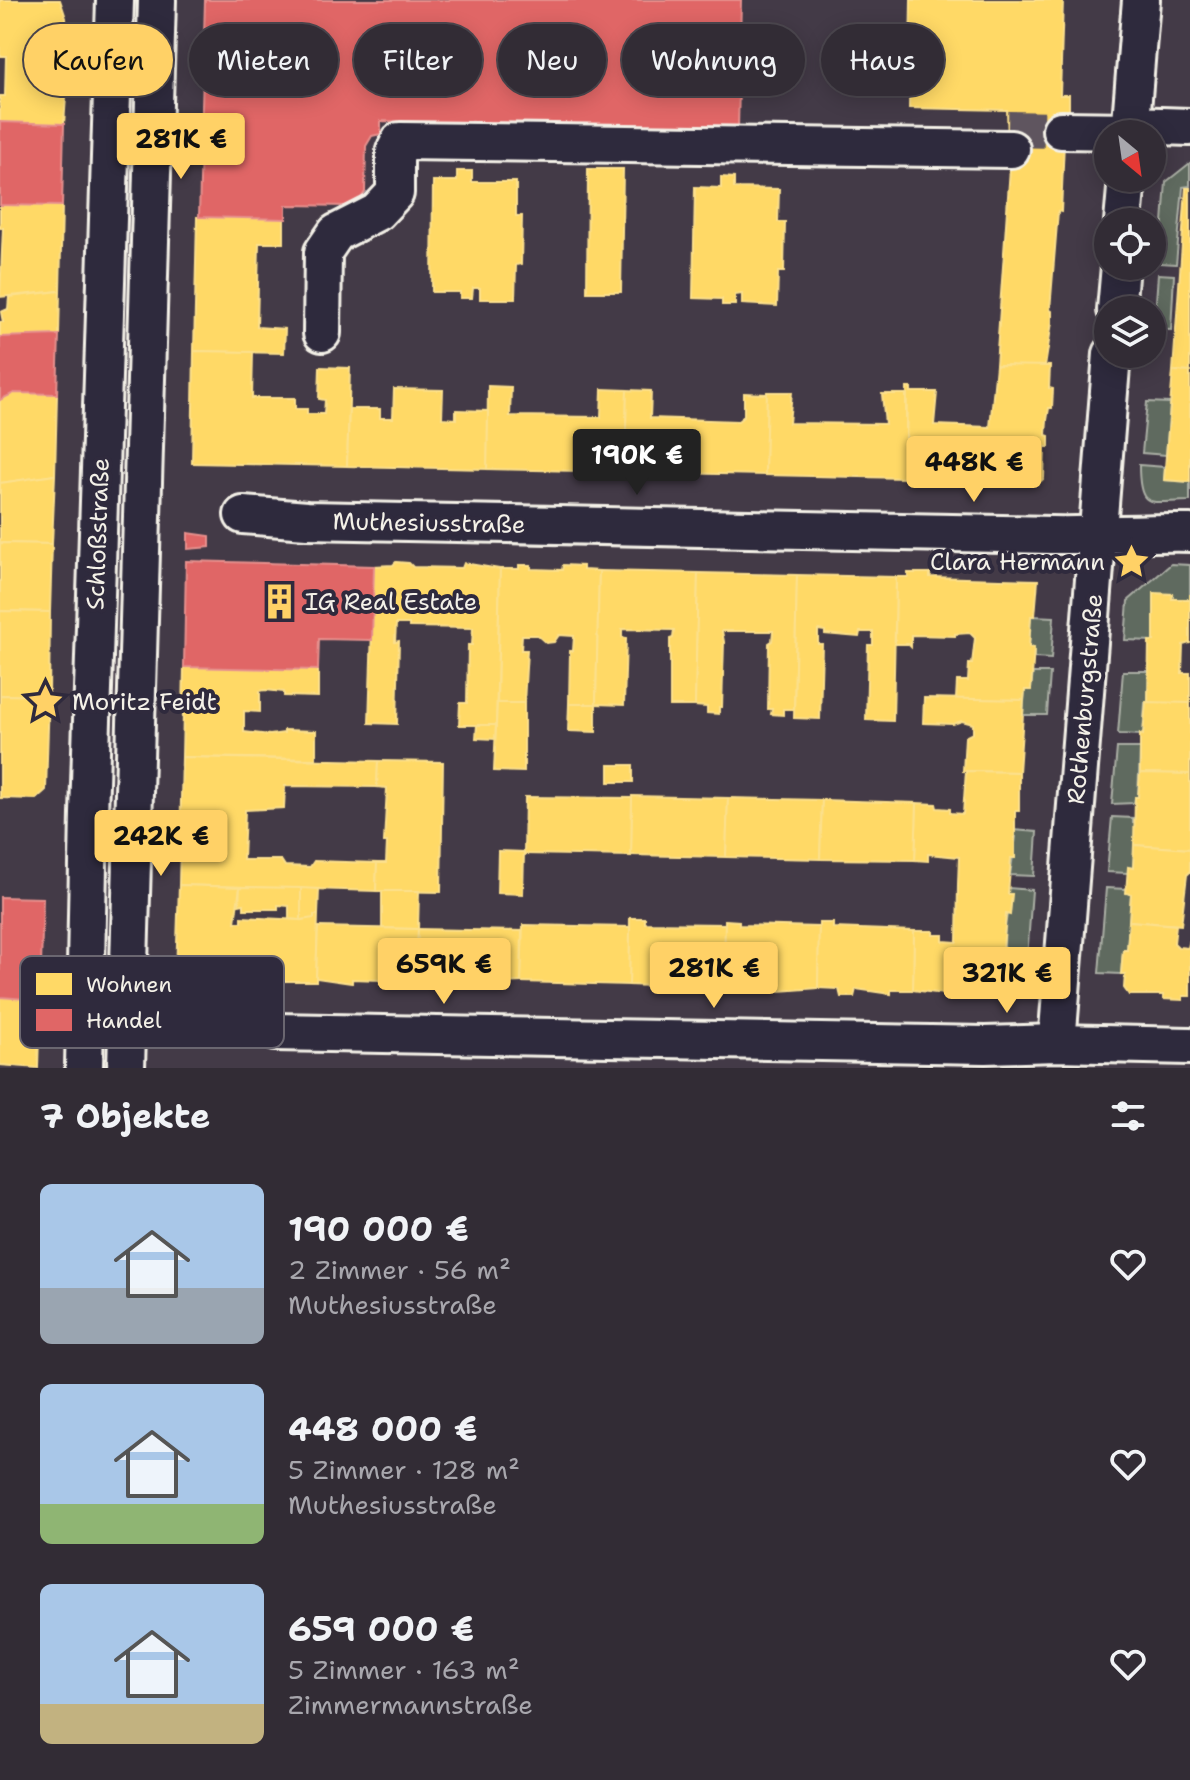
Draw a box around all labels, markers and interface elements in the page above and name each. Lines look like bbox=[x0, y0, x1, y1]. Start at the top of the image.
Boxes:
chip: Kaufen bbox=[24, 24, 173, 96]
chip: Mieten bbox=[189, 24, 338, 96]
chip: Filter bbox=[354, 24, 482, 96]
chip: Neu bbox=[498, 24, 606, 96]
chip: Wohnung bbox=[622, 24, 805, 96]
chip: Haus bbox=[821, 24, 944, 96]
pin: 281K € bbox=[116, 113, 246, 181]
north arrow bbox=[1094, 120, 1166, 192]
map controls bbox=[1094, 120, 1166, 368]
text: 281K € bbox=[135, 121, 227, 156]
button: locate bbox=[1094, 208, 1166, 280]
button: layers bbox=[1094, 296, 1166, 368]
pin: 190K € bbox=[572, 429, 702, 497]
pin: 448K € bbox=[909, 436, 1039, 504]
text: 190K € bbox=[591, 437, 683, 472]
text: 448K € bbox=[924, 444, 1024, 479]
street label: Schloßstraße bbox=[79, 457, 117, 611]
street label: Muthesiusstraße bbox=[332, 505, 526, 541]
place icon: Clara Hermann bbox=[1112, 543, 1150, 581]
place label: Clara Hermann bbox=[930, 546, 1105, 578]
building icon: IG Real Estate bbox=[260, 583, 298, 621]
place label: IG Real Estate bbox=[305, 586, 477, 618]
street label: Rothenburgstraße bbox=[1060, 592, 1110, 806]
place icon: Moritz Feidt bbox=[27, 683, 65, 721]
place label: Moritz Feidt bbox=[72, 686, 217, 718]
pin: 242K € bbox=[96, 810, 226, 878]
text: 242K € bbox=[113, 818, 210, 853]
pin: 659K € bbox=[379, 938, 509, 1006]
pin: 281K € bbox=[649, 942, 779, 1010]
text: 659K € bbox=[396, 946, 492, 981]
pin: 321K € bbox=[942, 947, 1072, 1015]
text: 281K € bbox=[668, 950, 760, 985]
text: 321K € bbox=[962, 955, 1053, 990]
legend bbox=[20, 956, 284, 1048]
text: Wohnen bbox=[86, 970, 172, 999]
text: Handel bbox=[86, 1006, 162, 1035]
text: 7 Objekte bbox=[40, 1093, 211, 1139]
icon: filters bbox=[1106, 1094, 1150, 1138]
text: 190 000 € bbox=[288, 1206, 469, 1252]
icon: home bbox=[104, 1216, 200, 1312]
icon: heart bbox=[1106, 1242, 1150, 1286]
text: 2 Zimmer · 56 m² bbox=[288, 1252, 511, 1287]
text: Muthesiusstraße bbox=[288, 1287, 497, 1322]
text: 448 000 € bbox=[288, 1406, 478, 1452]
icon: home bbox=[104, 1416, 200, 1512]
icon: heart bbox=[1106, 1442, 1150, 1486]
text: 5 Zimmer · 128 m² bbox=[288, 1452, 520, 1487]
text: Muthesiusstraße bbox=[288, 1487, 497, 1522]
text: 659 000 € bbox=[288, 1606, 474, 1652]
icon: home bbox=[104, 1616, 200, 1712]
icon: heart bbox=[1106, 1642, 1150, 1686]
text: 5 Zimmer · 163 m² bbox=[288, 1652, 520, 1687]
text: Zimmermannstraße bbox=[288, 1687, 533, 1722]

